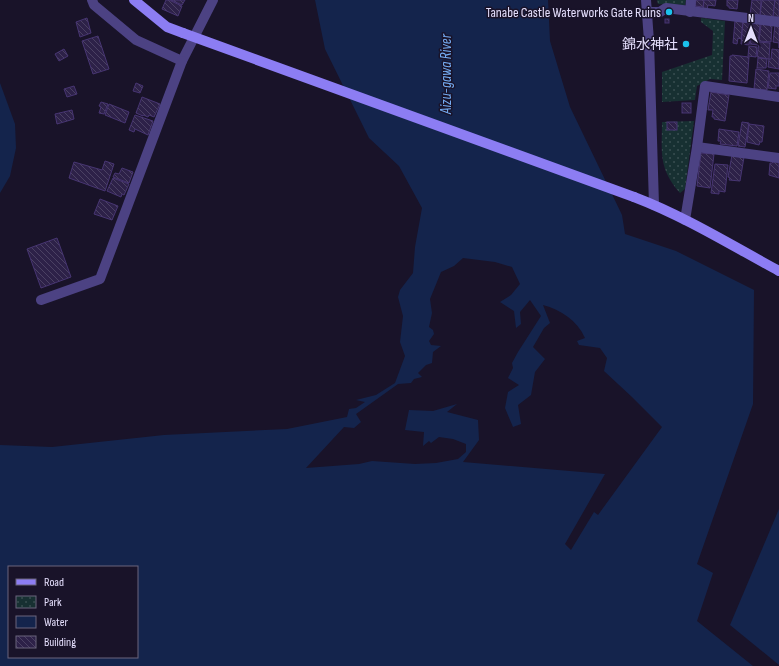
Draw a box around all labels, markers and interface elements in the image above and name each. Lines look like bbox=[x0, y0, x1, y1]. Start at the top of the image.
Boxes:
place label: Tanabe Castle Waterworks Gate Ruins bbox=[486, 4, 661, 21]
marker: Tanabe Castle Waterworks Gate Ruins bbox=[664, 7, 674, 17]
north arrow bbox=[731, 8, 771, 48]
text: N bbox=[748, 12, 754, 25]
water label: Aizu-gawa River bbox=[437, 33, 456, 115]
place label: 錦水神社 bbox=[622, 36, 678, 53]
marker: 錦水神社 bbox=[681, 39, 691, 49]
legend bbox=[8, 566, 138, 658]
text: Road bbox=[44, 575, 64, 590]
text: Park bbox=[44, 595, 62, 610]
text: Water bbox=[44, 615, 68, 630]
text: Building bbox=[44, 635, 76, 650]

